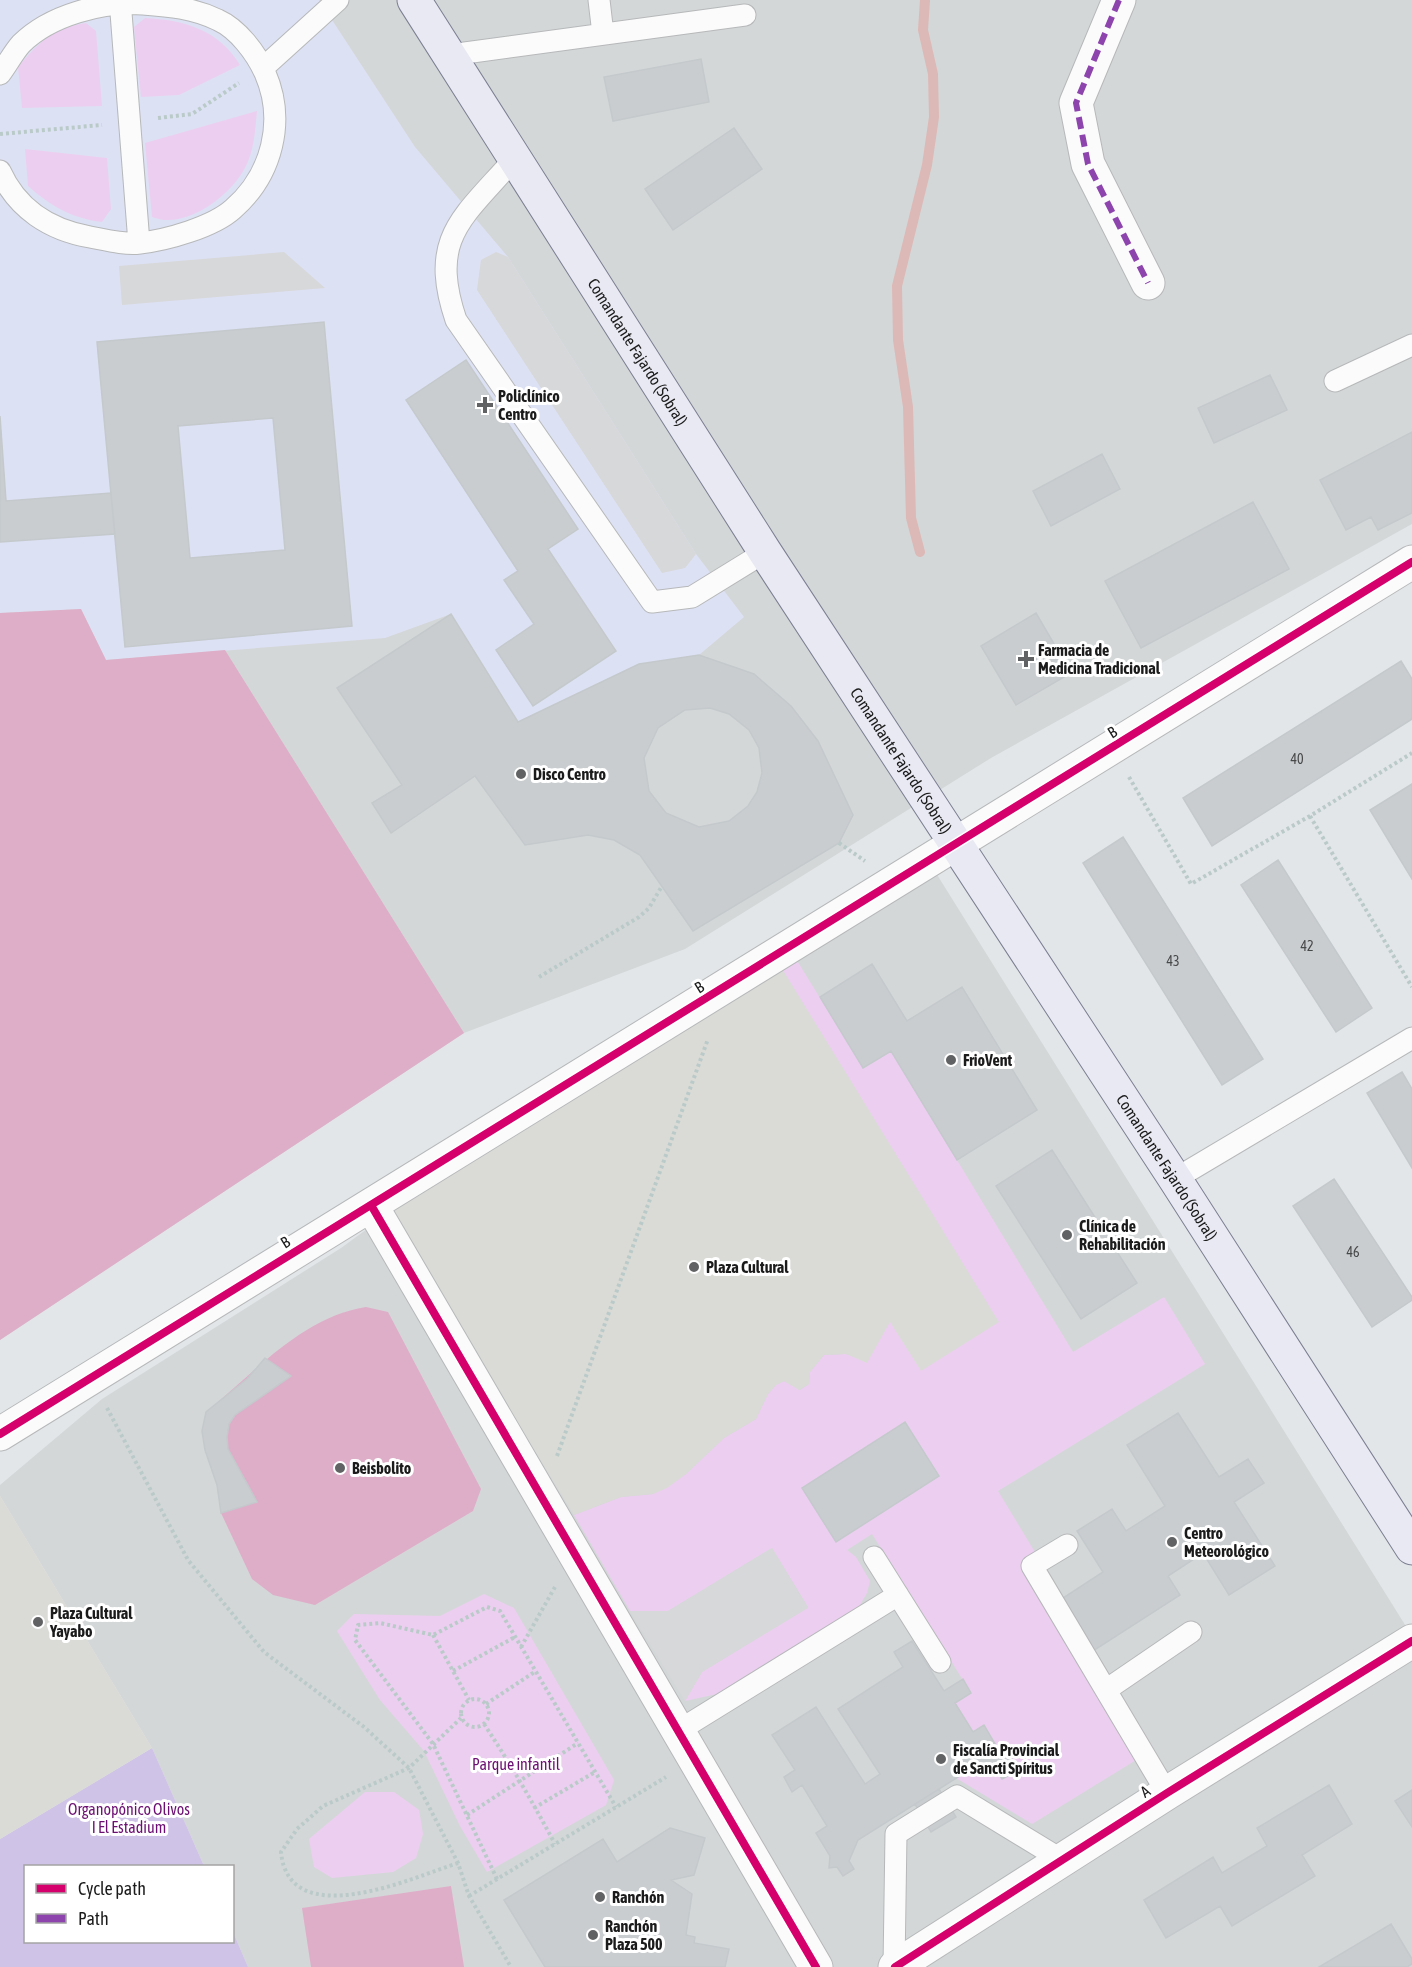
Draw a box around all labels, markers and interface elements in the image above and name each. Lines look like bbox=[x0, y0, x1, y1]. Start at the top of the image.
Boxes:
street label: Comandante Fajardo (Sobral) bbox=[584, 275, 691, 429]
place label: Policlínico Centro bbox=[498, 387, 560, 423]
marker: Policlínico Centro bbox=[476, 396, 494, 414]
place label: Farmacia de Medicina Tradicional bbox=[1038, 641, 1161, 677]
marker: Farmacia de Medicina Tradicional bbox=[1019, 652, 1033, 666]
street label: Comandante Fajardo (Sobral) bbox=[847, 684, 956, 837]
street label: B bbox=[1104, 722, 1120, 742]
house number: 40 bbox=[1290, 751, 1304, 767]
place label: Disco Centro bbox=[533, 765, 606, 783]
marker: Disco Centro bbox=[514, 767, 528, 781]
house number: 42 bbox=[1300, 938, 1314, 954]
house number: 43 bbox=[1166, 953, 1180, 969]
street label: B bbox=[691, 977, 707, 997]
place label: FrioVent bbox=[963, 1051, 1012, 1069]
marker: FrioVent bbox=[944, 1053, 958, 1067]
street label: Comandante Fajardo (Sobral) bbox=[1113, 1091, 1221, 1244]
place label: Clínica de Rehabilitación bbox=[1079, 1217, 1166, 1253]
marker: Clínica de Rehabilitación bbox=[1060, 1228, 1074, 1242]
street label: B bbox=[277, 1232, 293, 1252]
house number: 46 bbox=[1346, 1244, 1360, 1260]
place label: Plaza Cultural bbox=[706, 1258, 789, 1276]
marker: Plaza Cultural bbox=[687, 1260, 701, 1274]
place label: Beisbolito bbox=[352, 1459, 412, 1477]
marker: Beisbolito bbox=[333, 1461, 347, 1475]
place label: Centro Meteorológico bbox=[1184, 1524, 1269, 1560]
marker: Centro Meteorológico bbox=[1165, 1535, 1179, 1549]
place label: Plaza Cultural Yayabo bbox=[49, 1604, 133, 1640]
marker: Plaza Cultural Yayabo bbox=[31, 1615, 45, 1629]
place label: Fiscalía Provincial de Sancti Spíritus bbox=[953, 1741, 1060, 1777]
marker: Fiscalía Provincial de Sancti Spíritus bbox=[934, 1752, 948, 1766]
park label: Parque infantil bbox=[472, 1755, 561, 1774]
street label: A bbox=[1137, 1781, 1153, 1801]
park label: Organopónico Olivos I El Estadium bbox=[68, 1800, 190, 1836]
legend bbox=[24, 1865, 234, 1943]
text: Cycle path bbox=[78, 1878, 146, 1899]
place label: Ranchón bbox=[612, 1888, 664, 1906]
marker: Ranchón bbox=[593, 1890, 607, 1904]
text: Path bbox=[78, 1908, 109, 1929]
place label: Ranchón Plaza 500 bbox=[605, 1917, 663, 1953]
marker: Ranchón Plaza 500 bbox=[586, 1928, 600, 1942]

